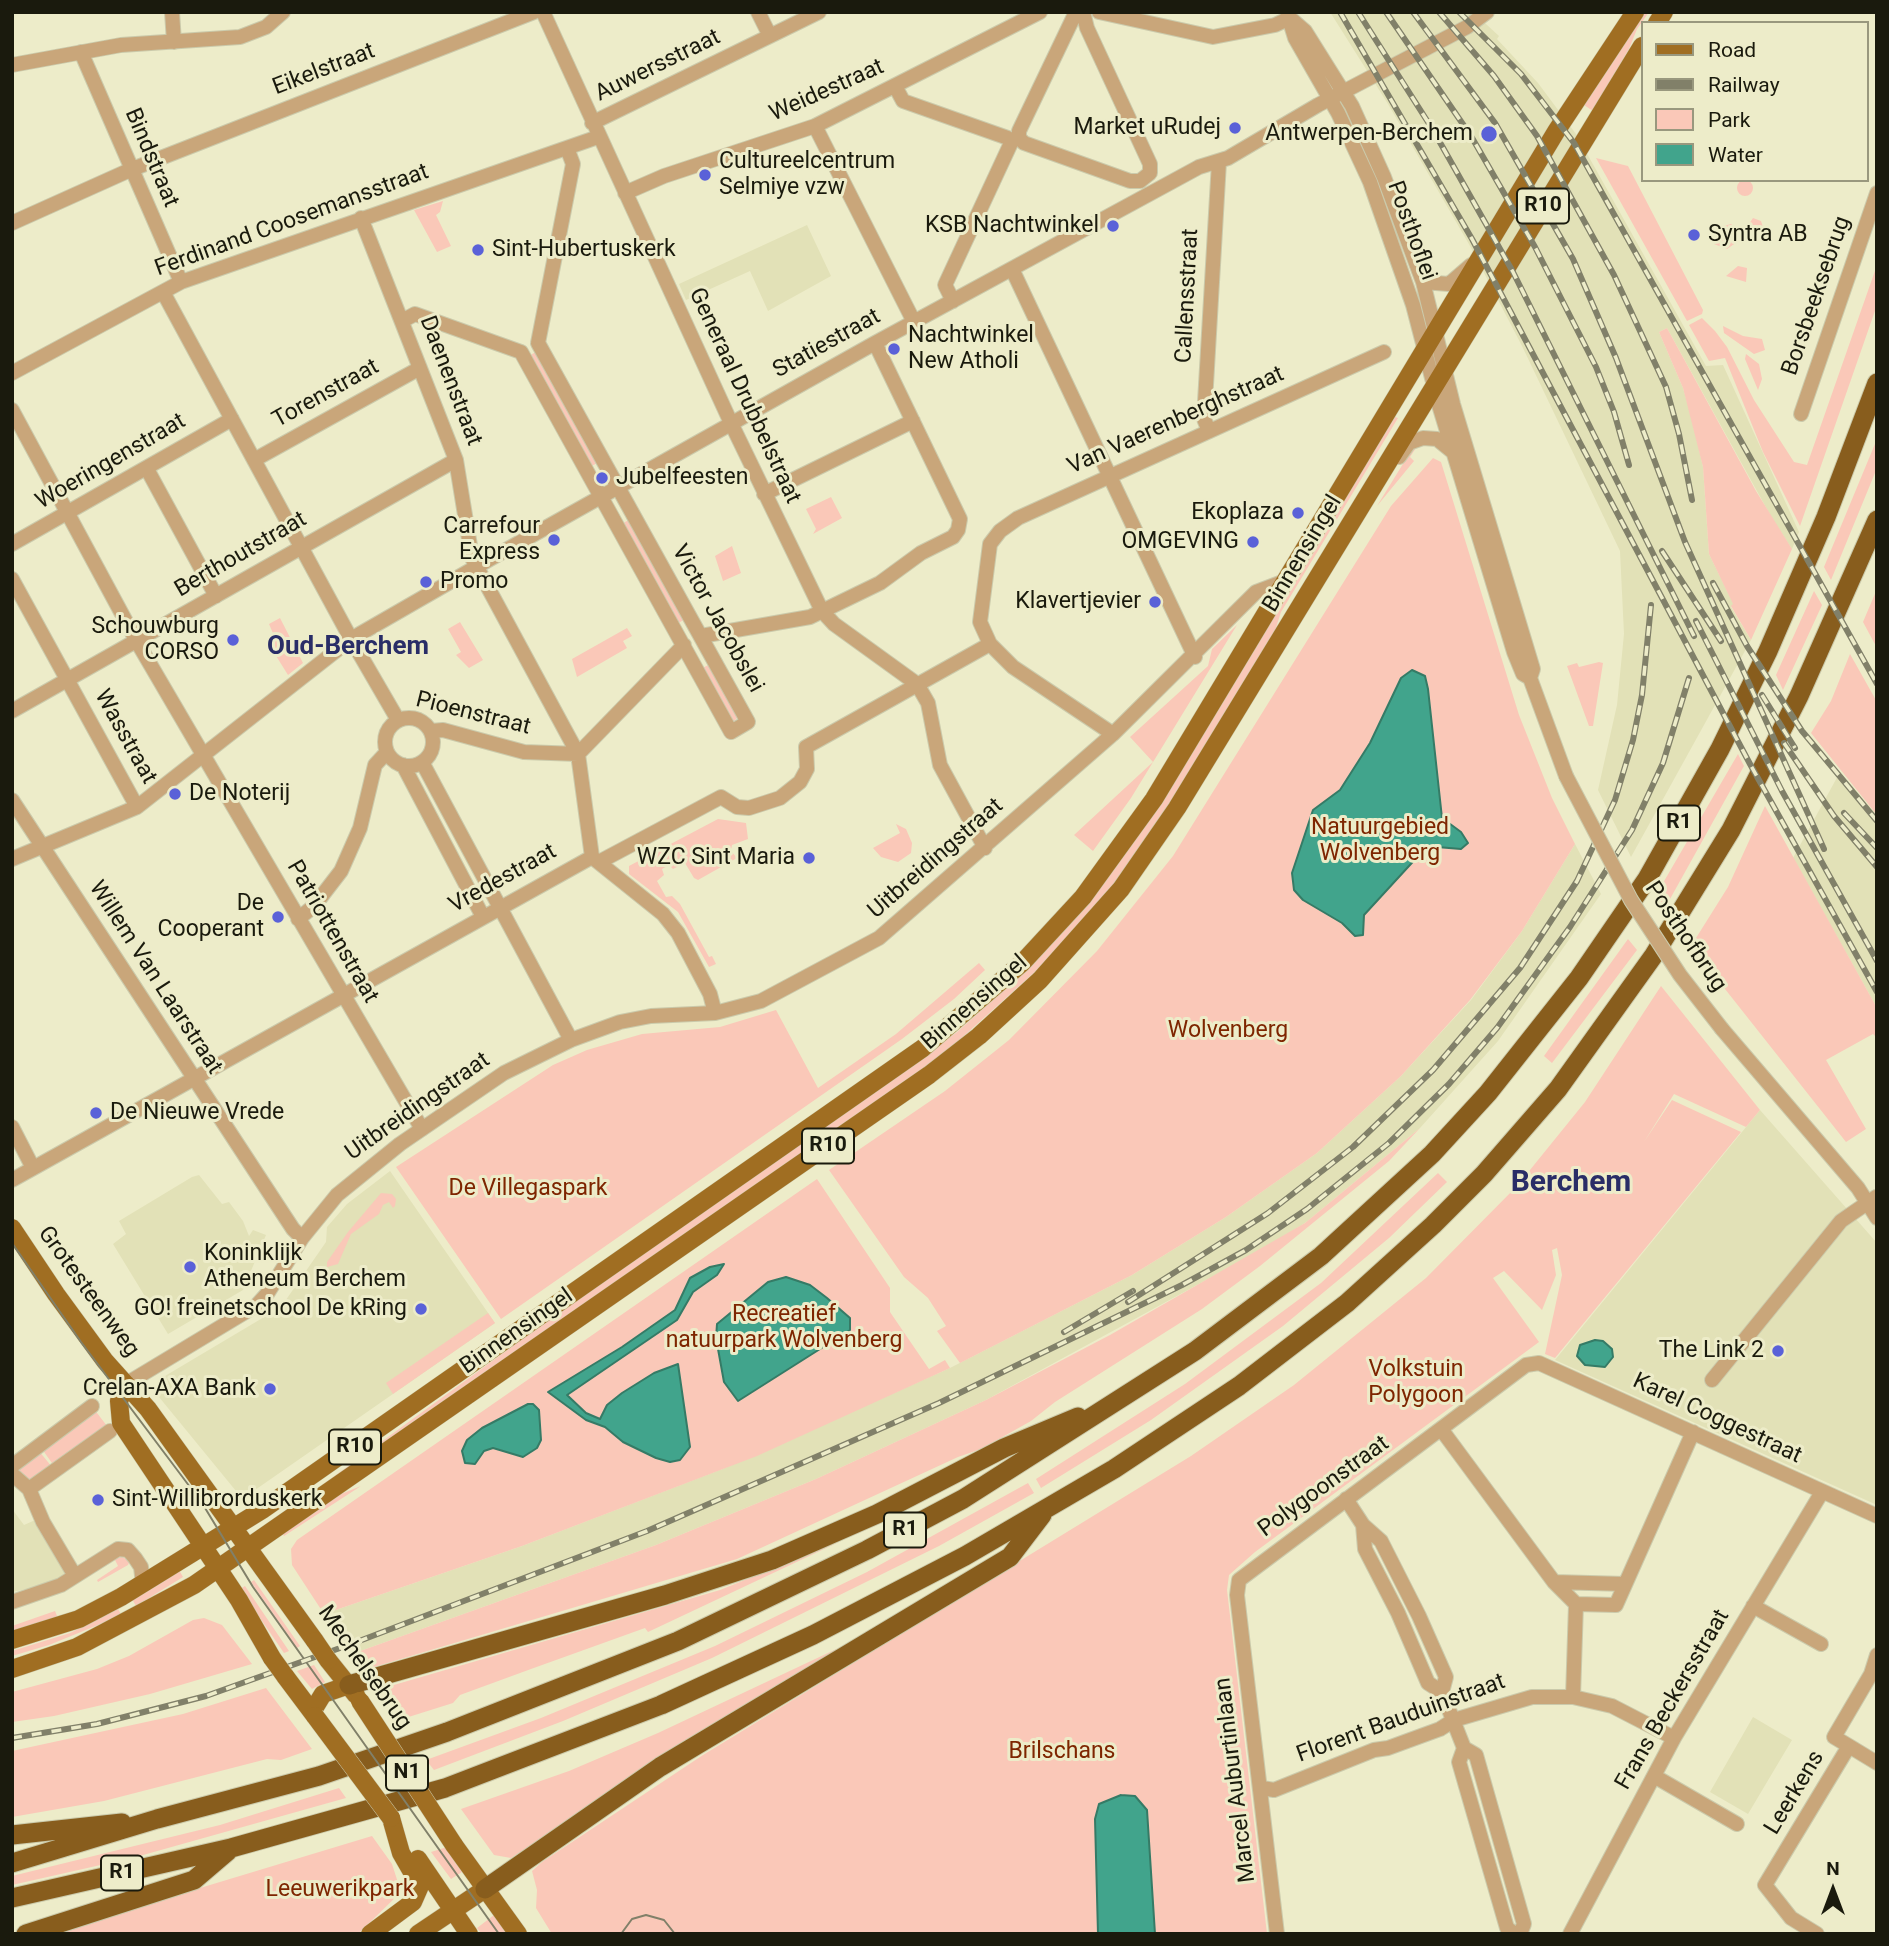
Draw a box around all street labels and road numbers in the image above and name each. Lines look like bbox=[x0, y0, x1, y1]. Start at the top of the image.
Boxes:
street label: Auwersstraat bbox=[591, 24, 725, 108]
street label: Eikelstraat bbox=[269, 38, 379, 102]
street label: Weidestraat bbox=[766, 54, 888, 128]
street label: Bindstraat bbox=[118, 104, 184, 212]
street label: Ferdinand Coosemansstraat bbox=[151, 159, 433, 283]
street label: Posthoflei bbox=[1380, 178, 1442, 284]
road number: R10 bbox=[1517, 188, 1569, 224]
street label: Borsbeeksebrug bbox=[1777, 213, 1857, 379]
street label: Callensstraat bbox=[1171, 228, 1205, 364]
street label: Generaal Drubbelstraat bbox=[682, 284, 806, 508]
street label: Statiestraat bbox=[769, 303, 885, 385]
street label: Daenenstraat bbox=[413, 312, 487, 450]
street label: Torenstraat bbox=[268, 353, 384, 435]
street label: Van Vaerenberghstraat bbox=[1064, 361, 1288, 481]
street label: Woeringenstraat bbox=[31, 408, 191, 516]
street label: Binnensingel bbox=[1257, 491, 1349, 617]
street label: Berthoutstraat bbox=[170, 506, 312, 604]
street label: Victor Jacobslei bbox=[665, 540, 769, 698]
street label: Wasstraat bbox=[88, 685, 162, 789]
street label: Pioenstraat bbox=[413, 686, 533, 742]
street label: Uitbreidingstraat bbox=[863, 793, 1009, 925]
road number: R1 bbox=[1658, 806, 1700, 840]
street label: Vredestraat bbox=[444, 838, 562, 920]
street label: Patriottenstraat bbox=[280, 856, 384, 1008]
street label: Willem Van Laarstraat bbox=[82, 876, 228, 1080]
street label: Posthofbrug bbox=[1638, 877, 1732, 997]
street label: Binnensingel bbox=[916, 950, 1034, 1056]
street label: Uitbreidingstraat bbox=[341, 1047, 495, 1167]
road number: R10 bbox=[802, 1128, 854, 1164]
street label: Grotesteenweg bbox=[31, 1221, 145, 1363]
street label: Binnensingel bbox=[455, 1283, 579, 1381]
street label: Karel Coggestraat bbox=[1628, 1368, 1806, 1470]
road number: R10 bbox=[329, 1430, 381, 1464]
street label: Polygoonstraat bbox=[1253, 1430, 1395, 1544]
road number: R1 bbox=[884, 1512, 926, 1548]
street label: Mechelsebrug bbox=[311, 1601, 417, 1735]
street label: Frans Beckersstraat bbox=[1610, 1605, 1736, 1795]
street label: Florent Bauduinstraat bbox=[1293, 1668, 1509, 1770]
street label: Marcel Auburtinlaan bbox=[1210, 1676, 1262, 1884]
street label: Leerkens bbox=[1759, 1746, 1831, 1840]
road number: N1 bbox=[386, 1756, 428, 1790]
road number: R1 bbox=[101, 1856, 143, 1890]

